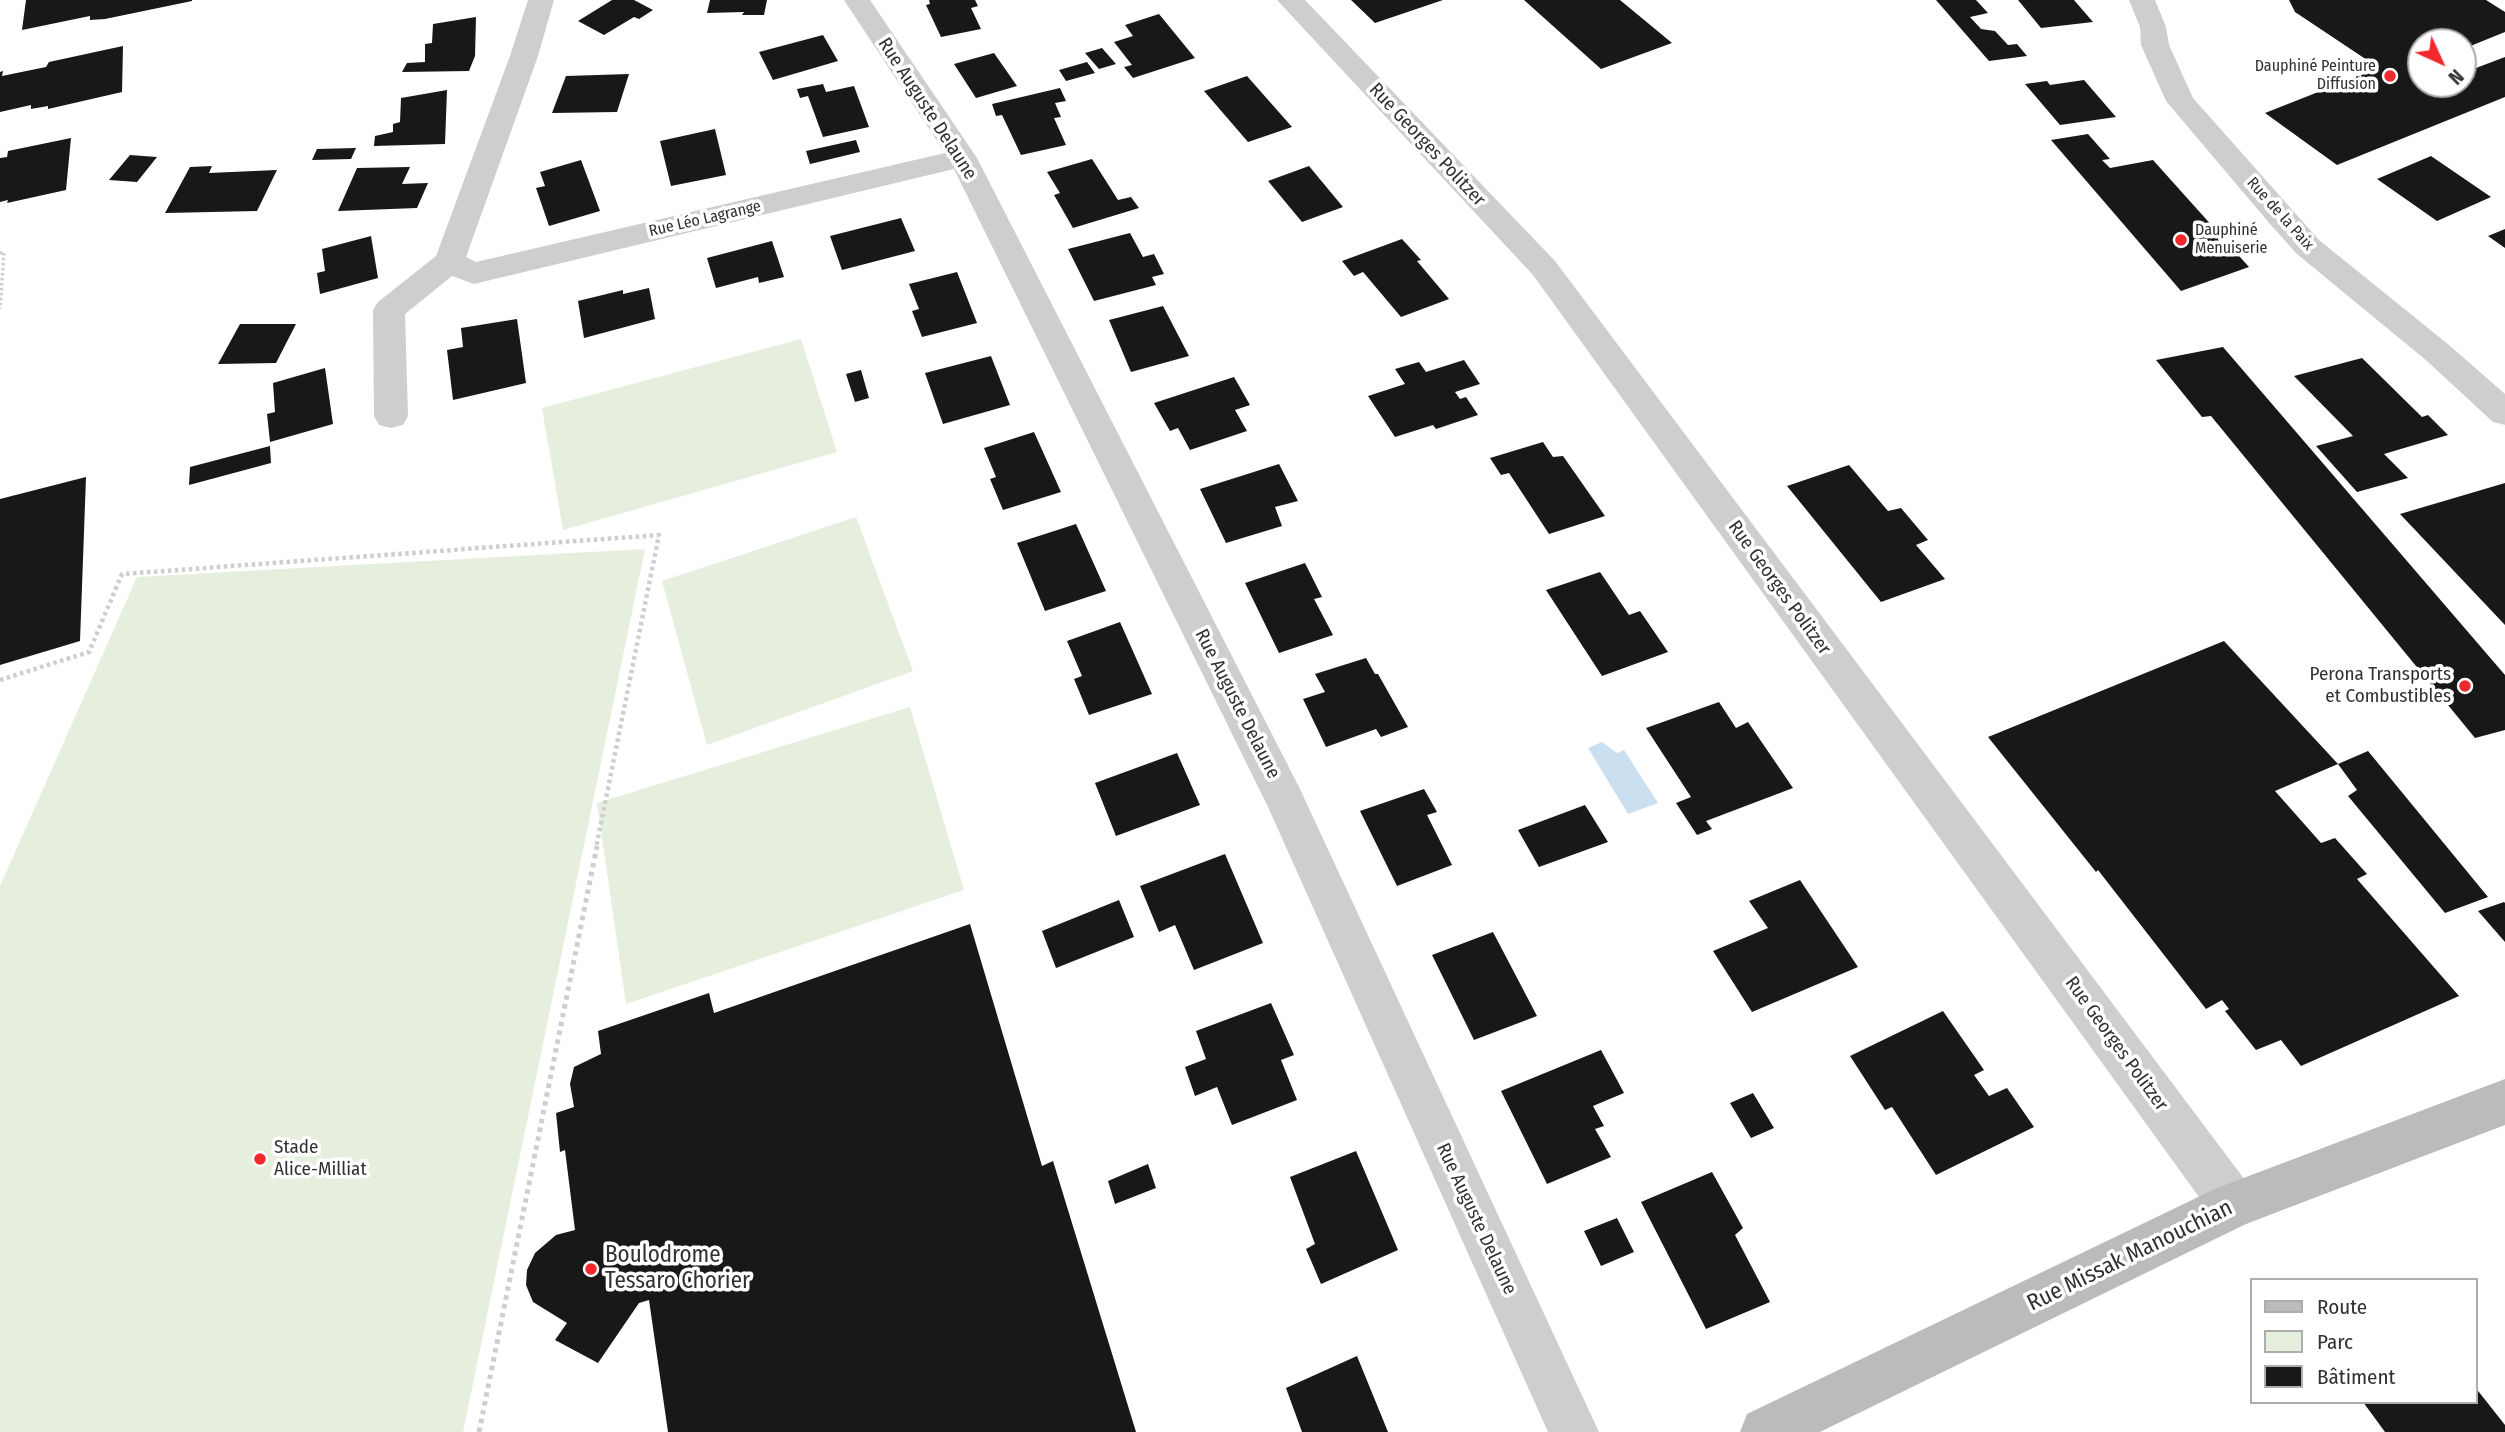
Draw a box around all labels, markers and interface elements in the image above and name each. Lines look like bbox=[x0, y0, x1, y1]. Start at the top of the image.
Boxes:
north arrow bbox=[2407, 28, 2477, 98]
street label: Rue Auguste Delaune bbox=[873, 34, 981, 184]
place label: Dauphiné Peinture Diffusion bbox=[2255, 57, 2376, 95]
text: N bbox=[2444, 65, 2468, 89]
marker: Dauphiné Peinture Diffusion bbox=[2382, 68, 2398, 84]
street label: Rue Georges Politzer bbox=[1364, 79, 1490, 211]
street label: Rue de la Paix bbox=[2242, 174, 2318, 254]
street label: Rue Léo Lagrange bbox=[647, 197, 763, 241]
place label: Dauphiné Menuiserie bbox=[2195, 221, 2267, 259]
marker: Dauphiné Menuiserie bbox=[2173, 232, 2189, 248]
street label: Rue Georges Politzer bbox=[1723, 517, 1835, 659]
street label: Rue Auguste Delaune bbox=[1189, 625, 1285, 783]
place label: Perona Transports et Combustibles bbox=[2310, 664, 2451, 708]
marker: Perona Transports et Combustibles bbox=[2457, 678, 2473, 694]
street label: Rue Georges Politzer bbox=[2060, 973, 2172, 1115]
place label: Stade Alice-Milliat bbox=[274, 1137, 367, 1181]
street label: Rue Auguste Delaune bbox=[1431, 1140, 1521, 1298]
marker: Stade Alice-Milliat bbox=[252, 1151, 268, 1167]
street label: Rue Missak Manouchian bbox=[2023, 1194, 2237, 1318]
place label: Boulodrome Tessaro Chorier bbox=[605, 1242, 750, 1296]
marker: Boulodrome Tessaro Chorier bbox=[583, 1261, 599, 1277]
legend bbox=[2250, 1278, 2477, 1404]
text: Route bbox=[2317, 1294, 2367, 1320]
text: Parc bbox=[2317, 1329, 2353, 1355]
text: Bâtiment bbox=[2317, 1364, 2395, 1390]

